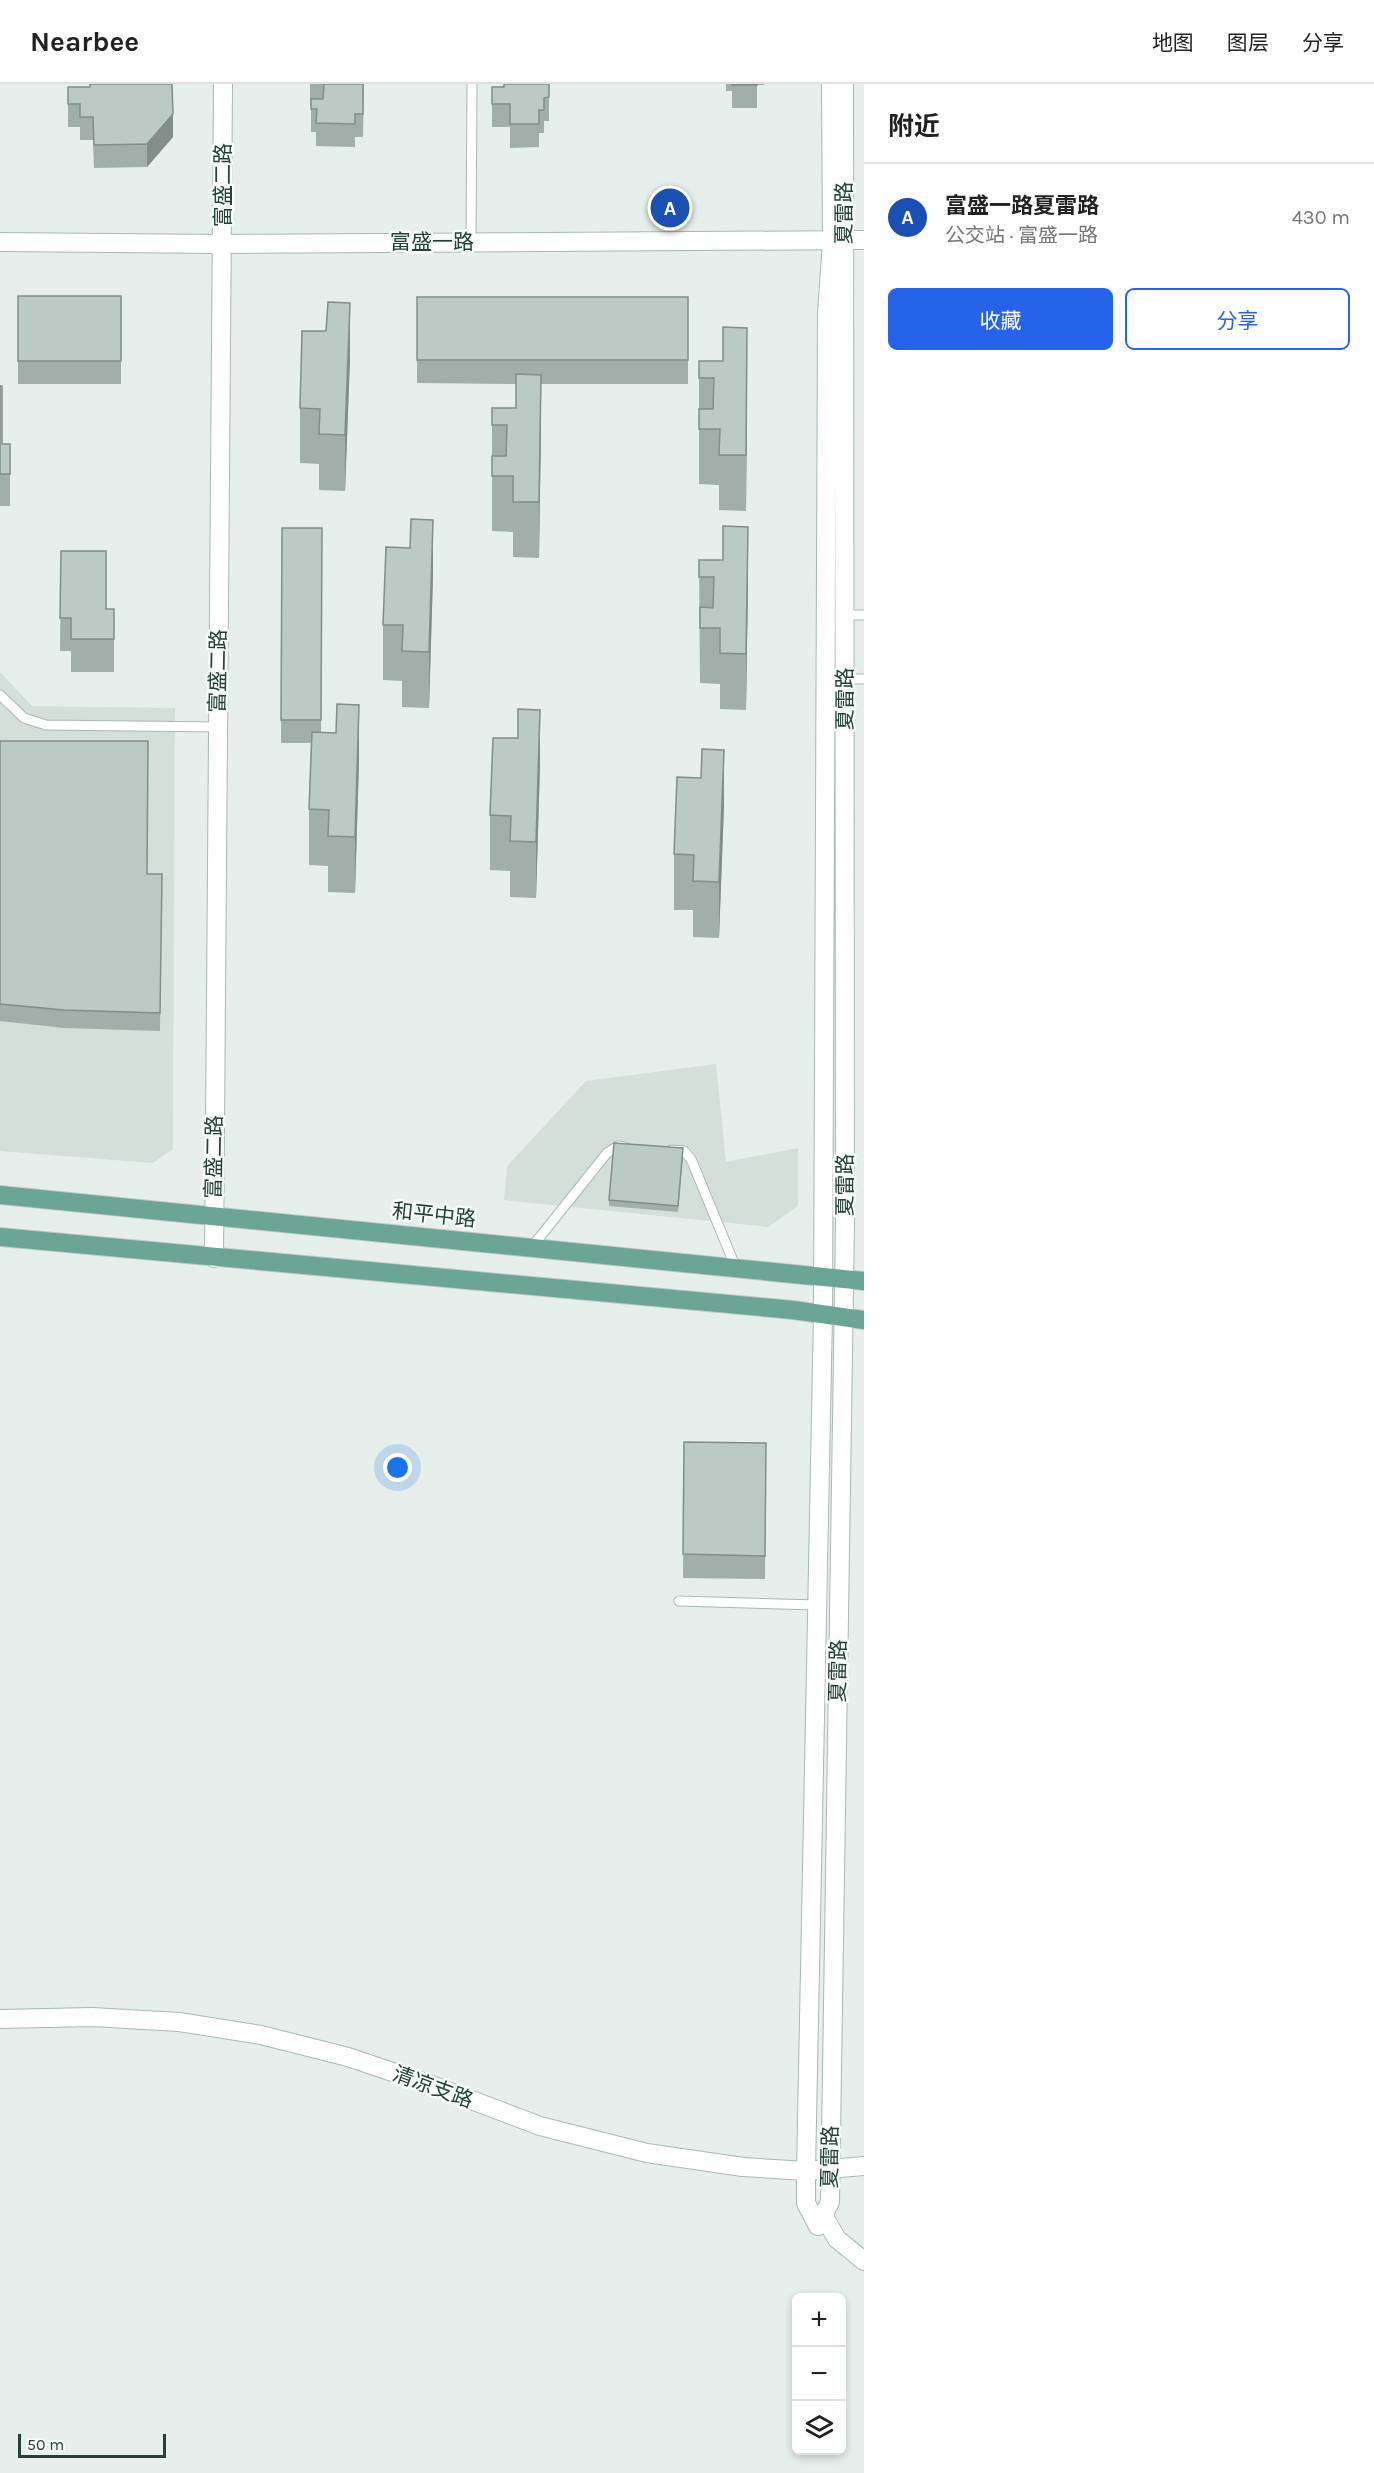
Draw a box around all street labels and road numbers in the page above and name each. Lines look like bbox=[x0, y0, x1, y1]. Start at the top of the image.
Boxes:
street label: 富盛二路 bbox=[211, 143, 235, 227]
street label: 夏雷路 bbox=[832, 182, 856, 245]
street label: 富盛一路 bbox=[390, 230, 474, 254]
street label: 富盛二路 bbox=[205, 629, 231, 713]
street label: 夏雷路 bbox=[833, 668, 857, 731]
street label: 富盛二路 bbox=[201, 1115, 227, 1199]
street label: 夏雷路 bbox=[833, 1154, 857, 1217]
street label: 和平中路 bbox=[391, 1199, 477, 1231]
street label: 夏雷路 bbox=[825, 1639, 851, 1703]
street label: 清凉支路 bbox=[389, 2061, 477, 2113]
street label: 夏雷路 bbox=[817, 2125, 843, 2189]

